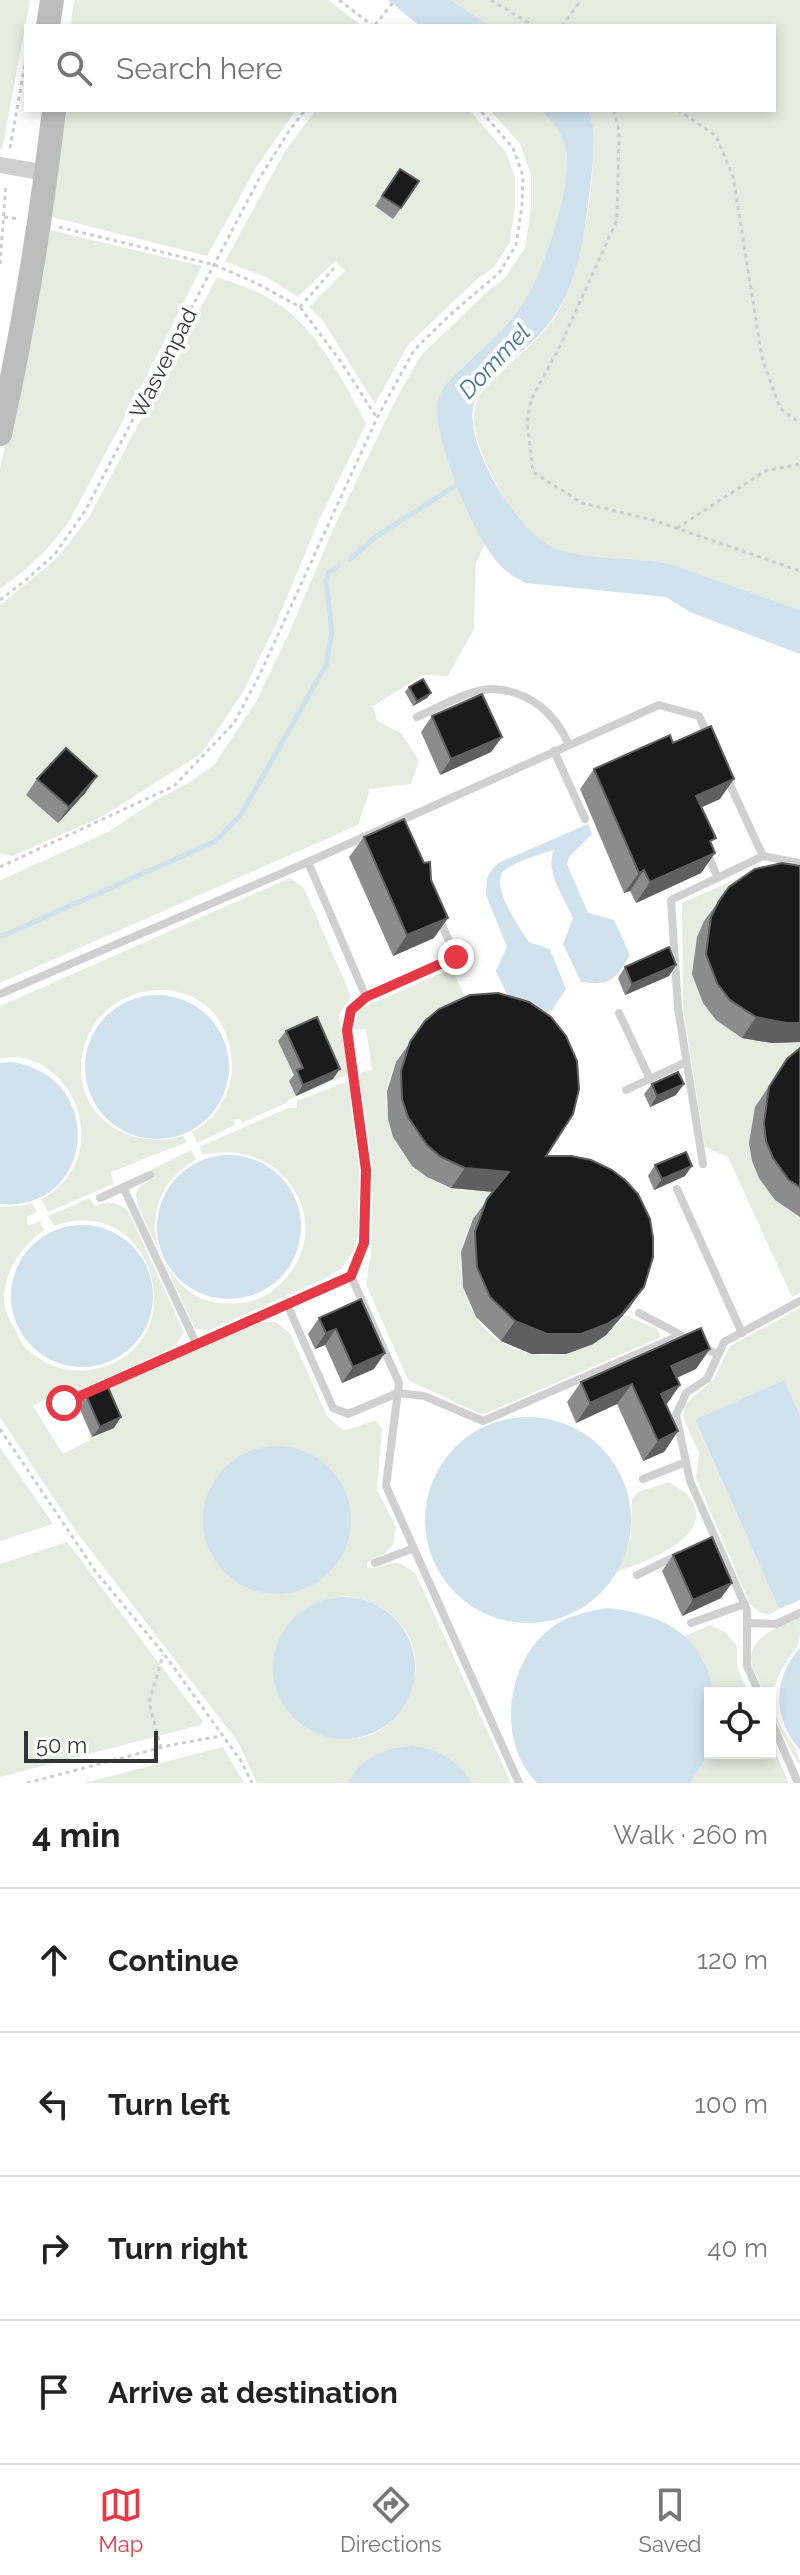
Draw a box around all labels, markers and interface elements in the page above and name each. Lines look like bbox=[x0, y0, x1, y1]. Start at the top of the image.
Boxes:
search box bbox=[24, 24, 776, 112]
icon: search bbox=[52, 46, 96, 90]
text: Search here bbox=[116, 51, 283, 86]
street label: Wasvenpad bbox=[124, 303, 202, 423]
water label: Dommel bbox=[452, 318, 536, 404]
route end bbox=[438, 939, 474, 975]
route start bbox=[46, 1385, 82, 1421]
map controls bbox=[704, 1687, 776, 1759]
button: locate bbox=[704, 1687, 776, 1759]
scale bar bbox=[24, 1727, 158, 1763]
text: 50 m bbox=[36, 1732, 87, 1758]
text: 4 min bbox=[32, 1815, 120, 1855]
text: Walk · 260 m bbox=[613, 1820, 768, 1850]
icon: ahead bbox=[32, 1938, 76, 1982]
text: Continue bbox=[108, 1943, 239, 1978]
text: 120 m bbox=[697, 1945, 768, 1975]
icon: left bbox=[32, 2082, 76, 2126]
text: Turn left bbox=[108, 2087, 230, 2122]
text: 100 m bbox=[695, 2089, 768, 2119]
icon: right bbox=[32, 2226, 76, 2270]
text: Turn right bbox=[108, 2231, 248, 2266]
text: 40 m bbox=[707, 2233, 768, 2263]
icon: arrive bbox=[32, 2370, 76, 2414]
text: Arrive at destination bbox=[108, 2375, 398, 2410]
tab: Map bbox=[98, 2483, 143, 2557]
tab: Directions bbox=[340, 2483, 442, 2557]
tab: Saved bbox=[639, 2483, 702, 2557]

